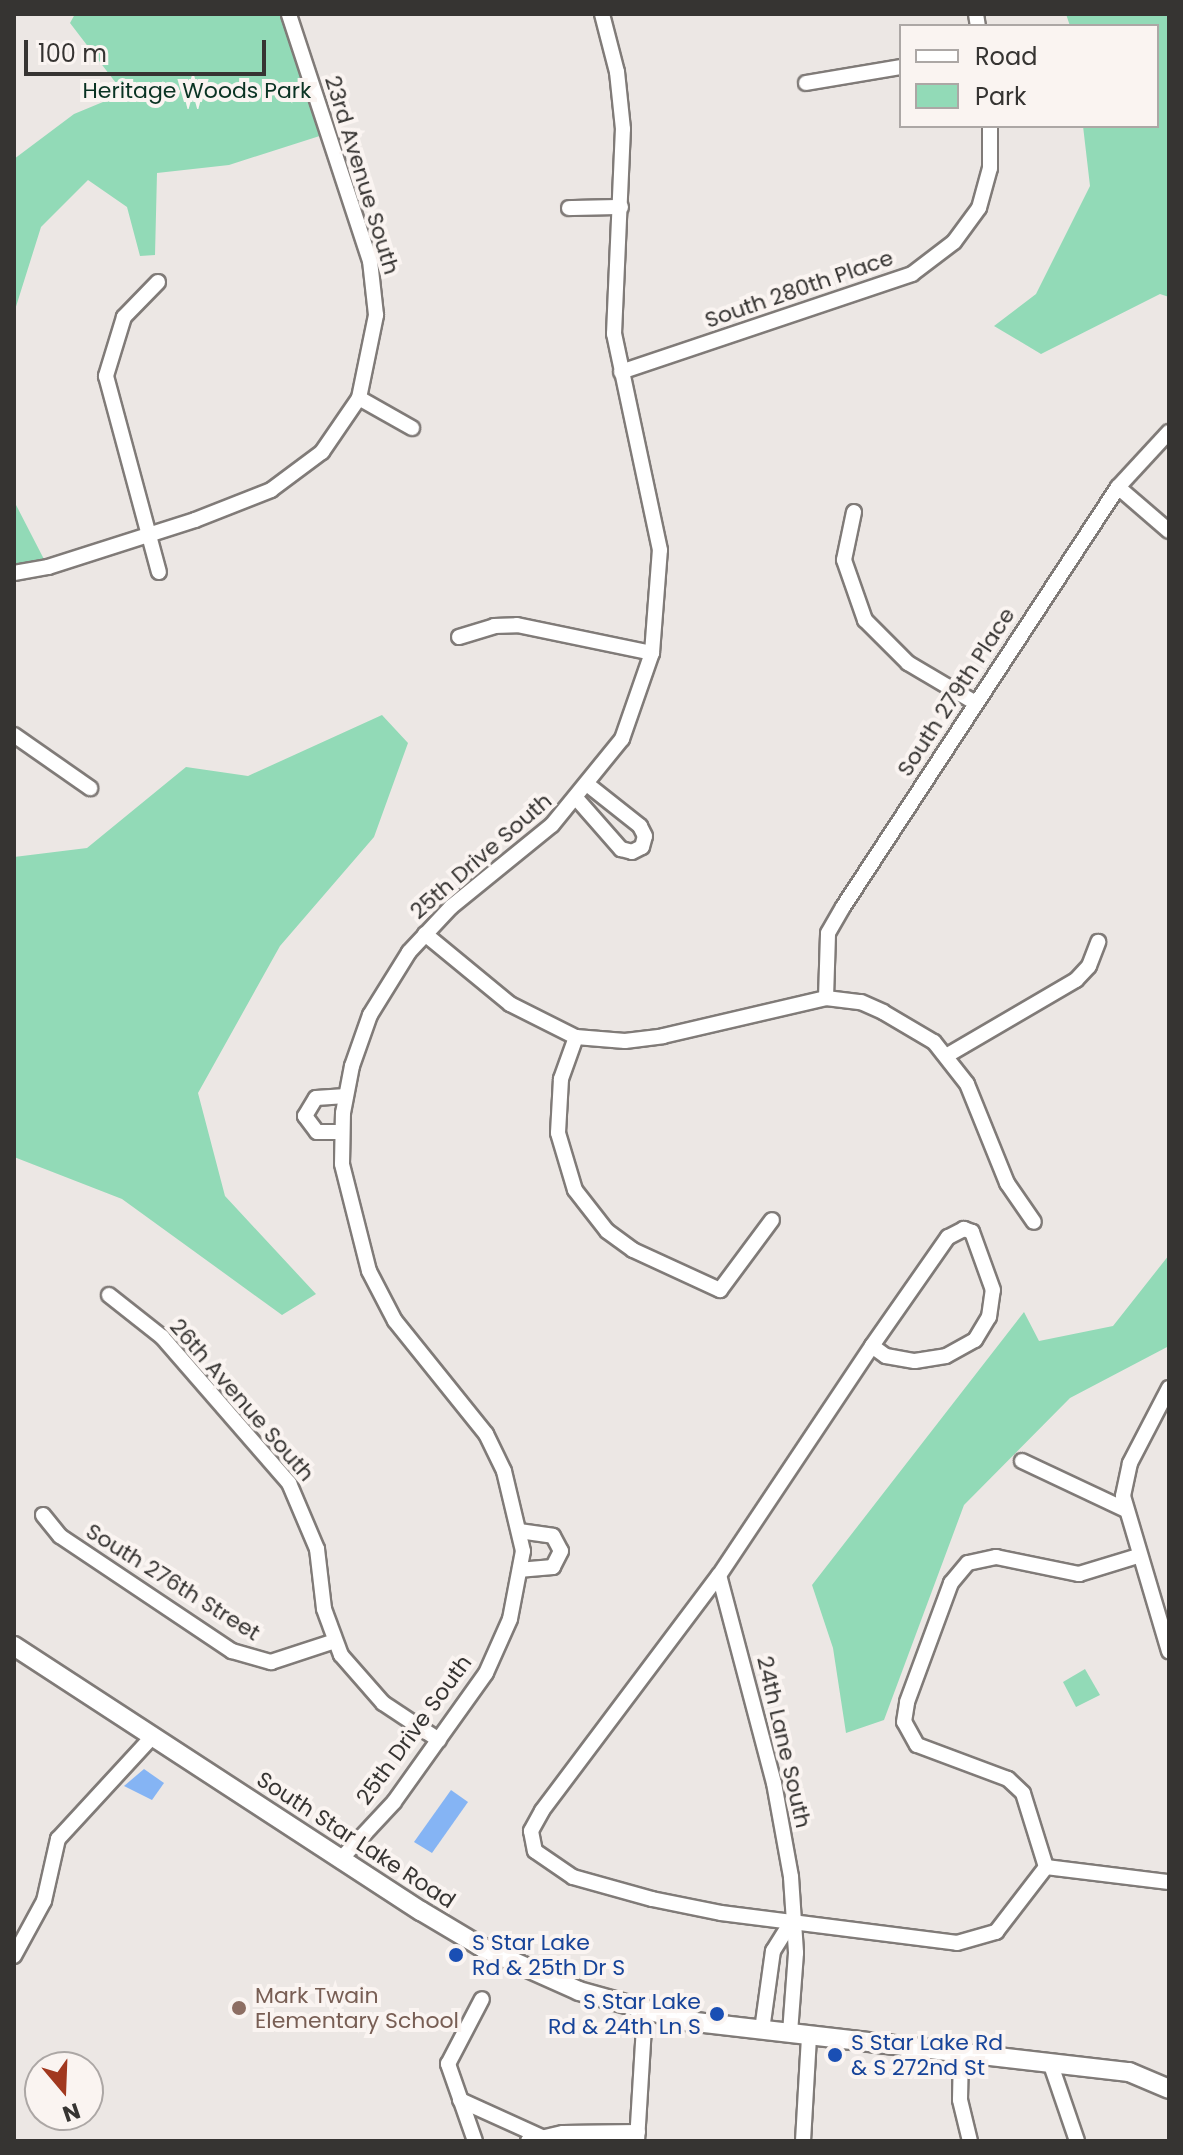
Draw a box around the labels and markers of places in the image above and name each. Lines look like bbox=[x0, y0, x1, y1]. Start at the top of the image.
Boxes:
place label: S Star Lake Rd & 25th Dr S bbox=[472, 1929, 625, 1980]
marker: S Star Lake Rd & 25th Dr S bbox=[447, 1946, 465, 1964]
place label: Mark Twain Elementary School bbox=[255, 1982, 459, 2034]
place label: S Star Lake Rd & 24th Ln S bbox=[548, 1988, 701, 2040]
marker: Mark Twain Elementary School bbox=[230, 1999, 248, 2017]
marker: S Star Lake Rd & 24th Ln S bbox=[708, 2005, 726, 2023]
place label: S Star Lake Rd & S 272nd St bbox=[851, 2029, 1003, 2080]
marker: S Star Lake Rd & S 272nd St bbox=[826, 2046, 844, 2064]

